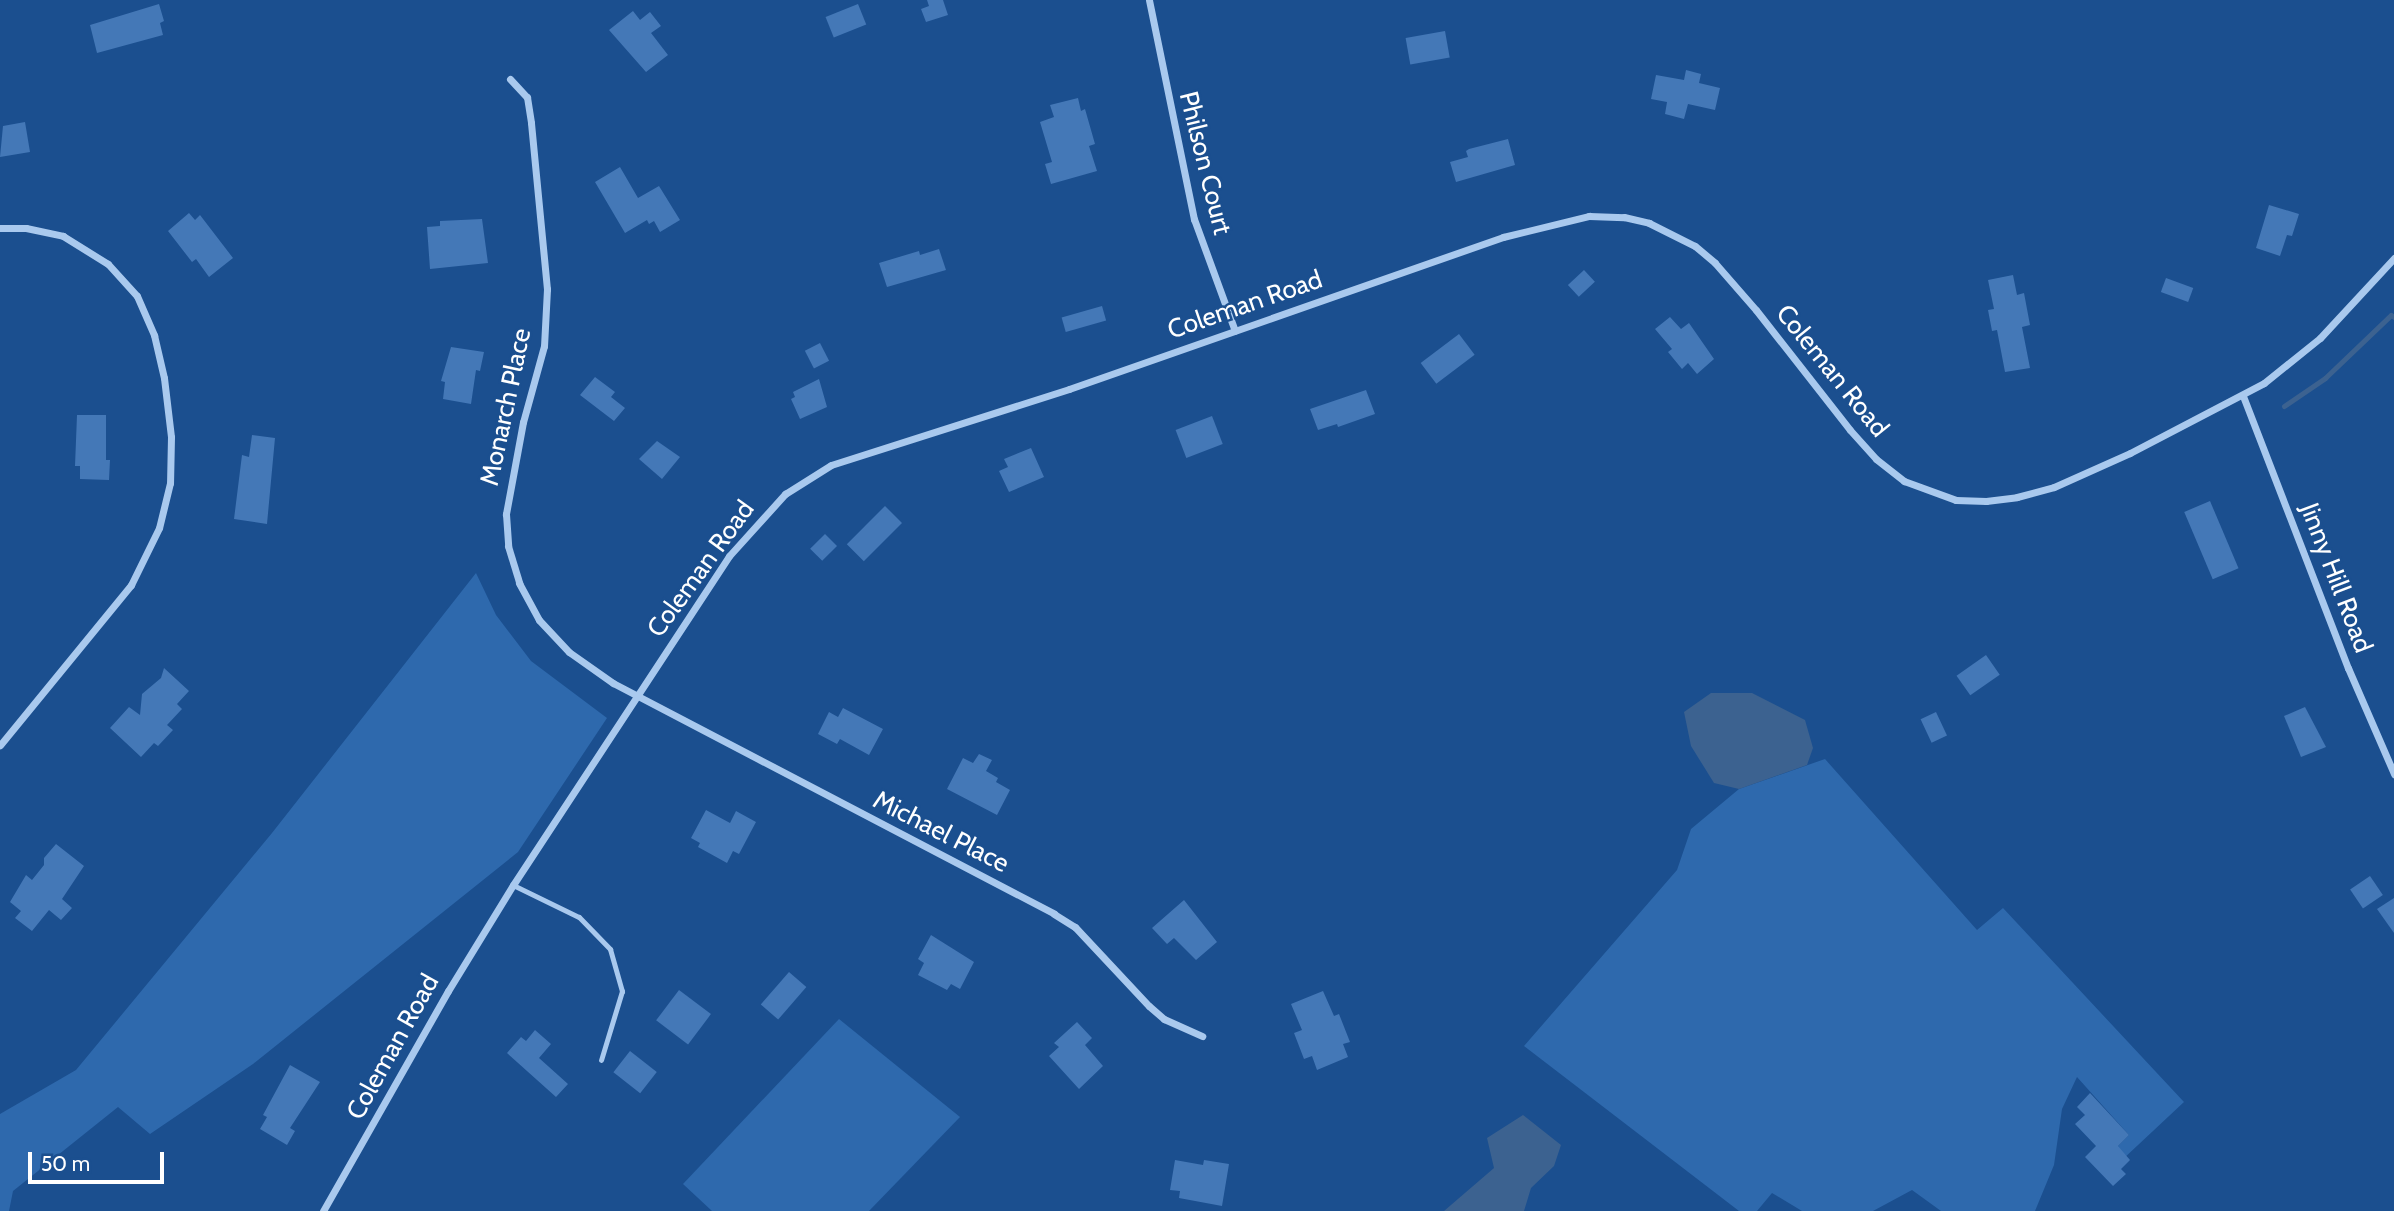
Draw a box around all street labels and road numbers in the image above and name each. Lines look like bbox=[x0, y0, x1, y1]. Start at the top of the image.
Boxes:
street label: Philson Court bbox=[1172, 88, 1238, 238]
street label: Coleman Road bbox=[1164, 264, 1326, 346]
street label: Coleman Road bbox=[1769, 298, 1895, 444]
street label: Monarch Place bbox=[474, 325, 538, 489]
street label: Coleman Road bbox=[641, 495, 761, 643]
street label: Jinny Hill Road bbox=[2293, 499, 2379, 657]
street label: Michael Place bbox=[868, 784, 1014, 880]
street label: Coleman Road bbox=[340, 969, 446, 1125]

